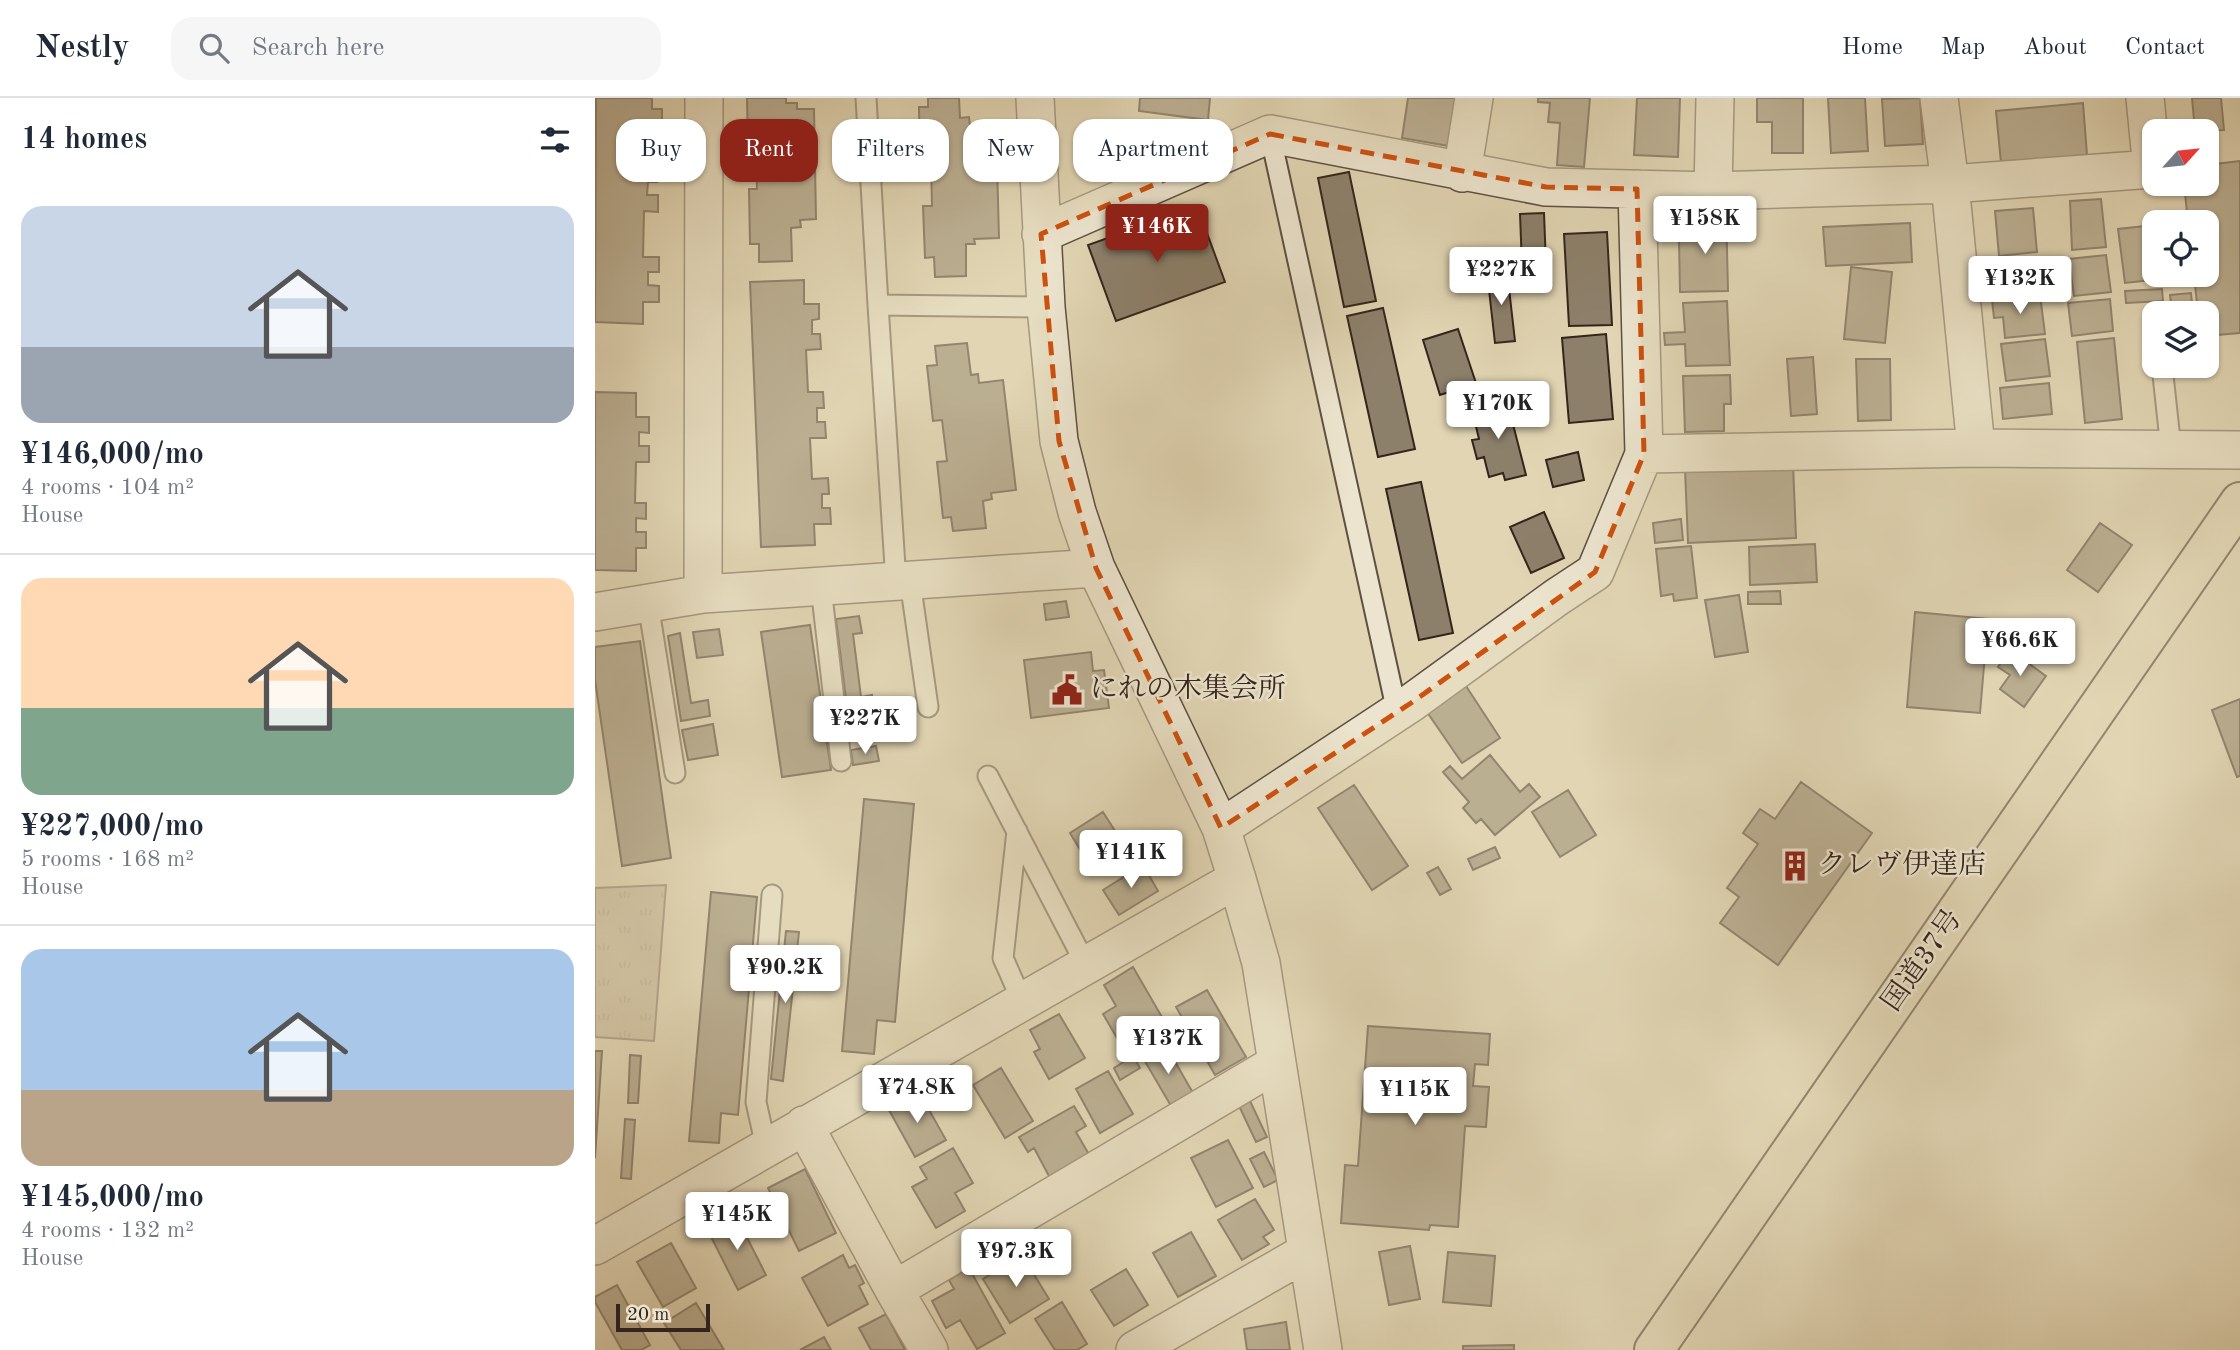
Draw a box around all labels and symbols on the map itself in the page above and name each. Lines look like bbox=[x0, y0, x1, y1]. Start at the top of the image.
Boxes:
north arrow bbox=[2142, 119, 2219, 196]
pin: ¥158K bbox=[1656, 197, 1754, 256]
pin: ¥146K bbox=[1108, 204, 1206, 264]
pin: ¥227K bbox=[1452, 248, 1550, 307]
pin: ¥132K bbox=[1971, 256, 2069, 316]
pin: ¥170K bbox=[1449, 382, 1547, 441]
pin: ¥66.6K bbox=[1963, 618, 2077, 678]
public building icon: にれの木集会所 bbox=[1050, 673, 1084, 707]
place label: にれの木集会所 bbox=[1090, 673, 1286, 704]
pin: ¥227K bbox=[816, 696, 914, 756]
pin: ¥141K bbox=[1082, 830, 1180, 890]
building icon: クレヴ伊達店 bbox=[1778, 849, 1812, 883]
place label: クレヴ伊達店 bbox=[1818, 849, 1986, 880]
street label: 国道37号 bbox=[1876, 904, 1968, 1017]
pin: ¥90.2K bbox=[728, 946, 842, 1005]
pin: ¥137K bbox=[1119, 1016, 1217, 1076]
pin: ¥74.8K bbox=[860, 1066, 974, 1125]
pin: ¥115K bbox=[1366, 1068, 1464, 1127]
pin: ¥145K bbox=[688, 1192, 786, 1252]
pin: ¥97.3K bbox=[959, 1230, 1073, 1289]
scale bar bbox=[616, 1301, 711, 1333]

